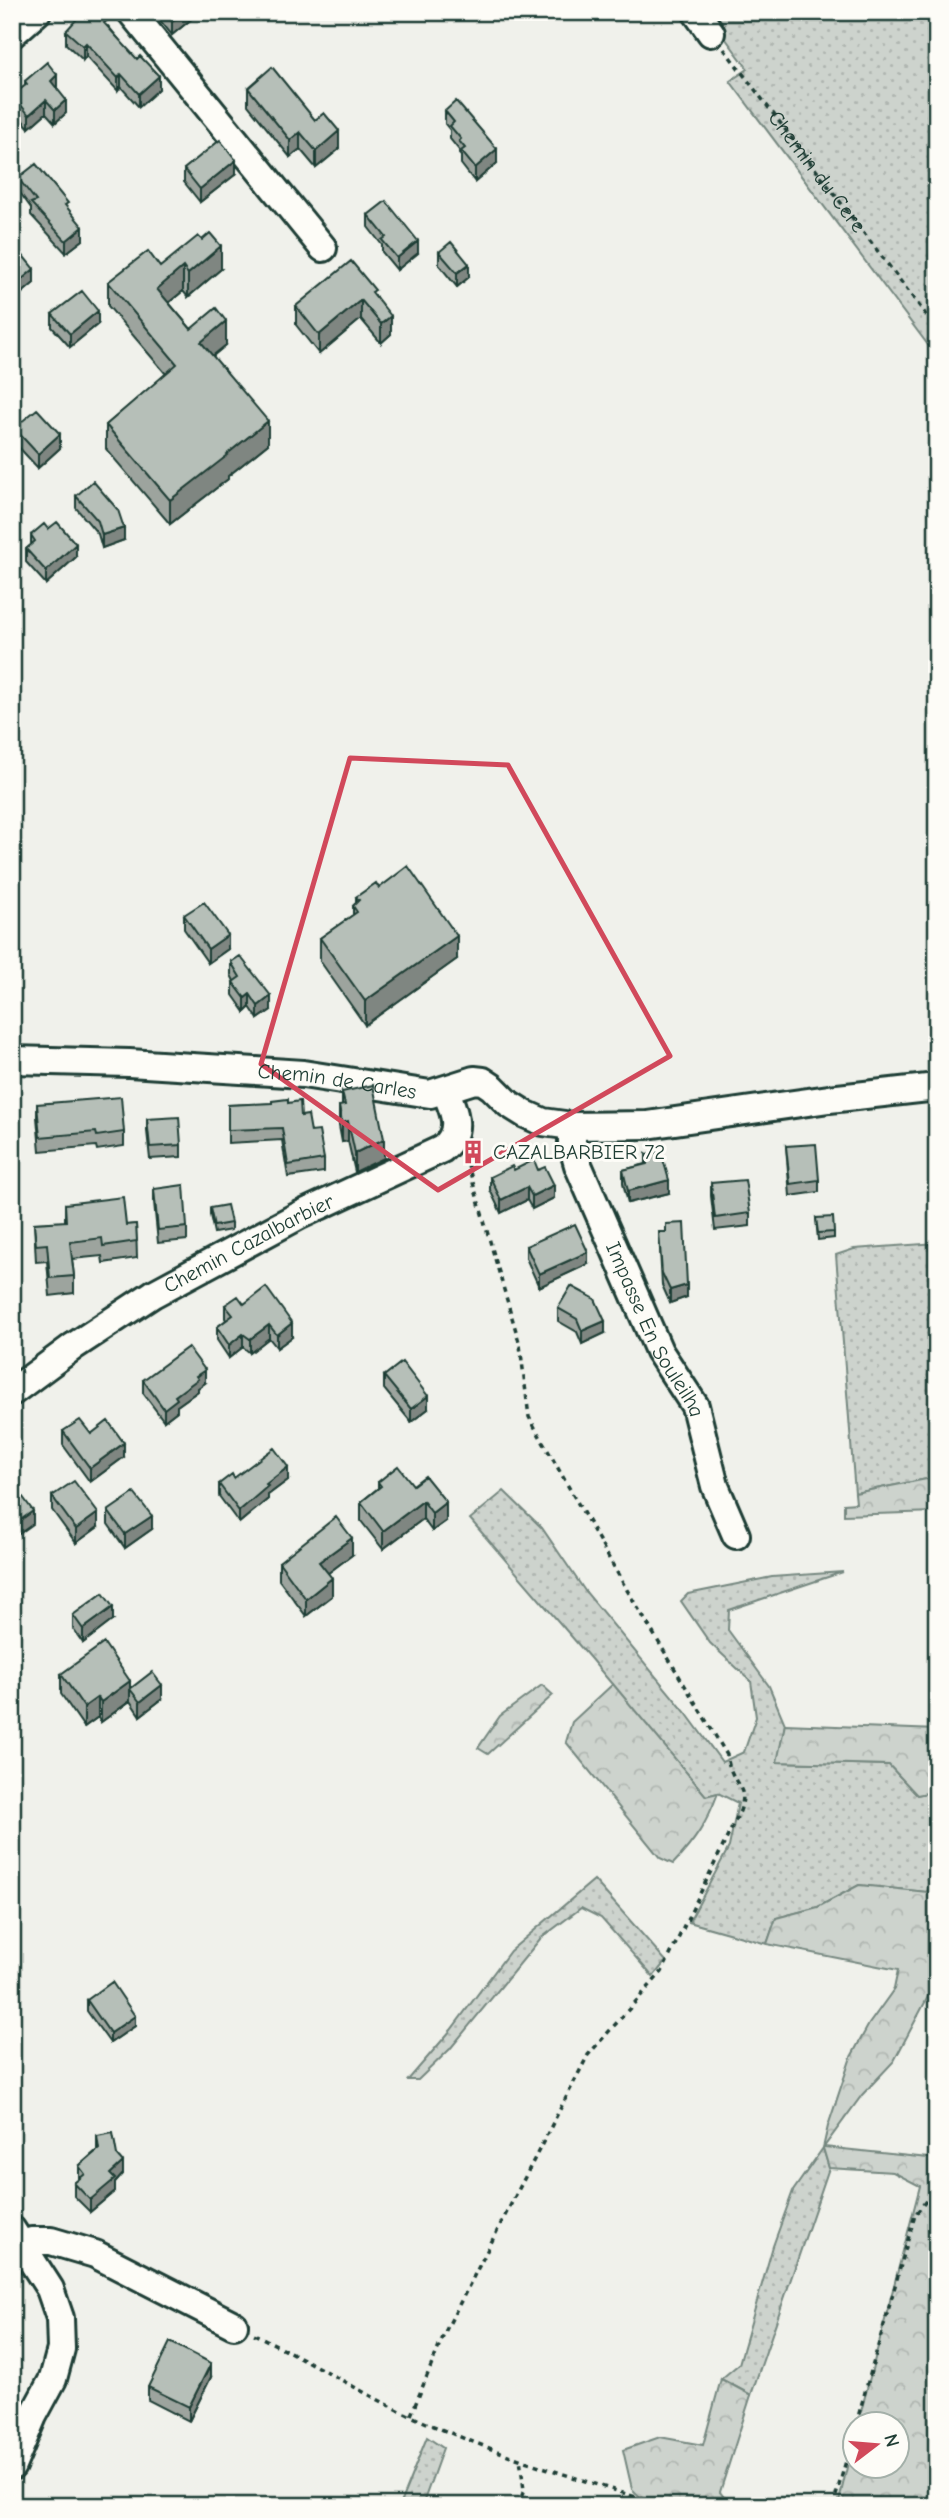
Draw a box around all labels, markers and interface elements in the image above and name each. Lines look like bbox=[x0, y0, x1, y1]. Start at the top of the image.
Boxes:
street label: Chemin du Cere bbox=[763, 106, 871, 237]
street label: Chemin de Carles bbox=[257, 1059, 418, 1104]
building icon: CAZALBARBIER 72 bbox=[459, 1138, 487, 1166]
place label: CAZALBARBIER 72 bbox=[493, 1140, 665, 1164]
street label: Chemin Cazalbarbier bbox=[160, 1189, 338, 1298]
street label: Impasse En Souleilha bbox=[601, 1238, 709, 1419]
north arrow bbox=[841, 2410, 911, 2480]
text: N bbox=[879, 2432, 904, 2450]

